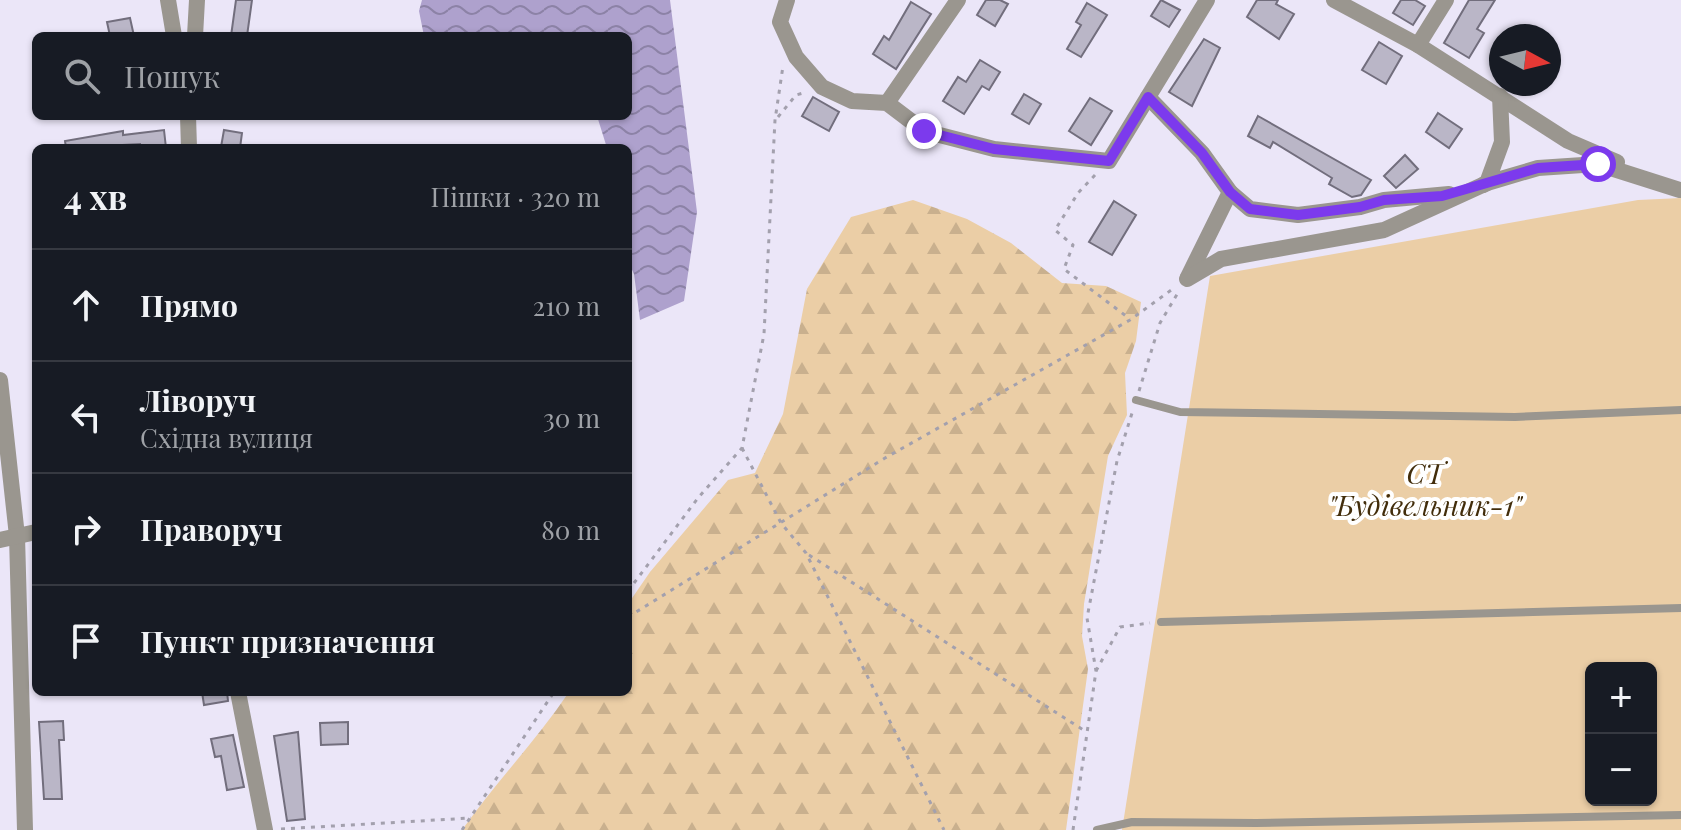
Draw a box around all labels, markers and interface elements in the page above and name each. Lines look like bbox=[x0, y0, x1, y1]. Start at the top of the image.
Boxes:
north arrow bbox=[1489, 24, 1561, 96]
search box bbox=[32, 32, 632, 120]
icon: search bbox=[60, 54, 104, 98]
text: Пошук bbox=[124, 56, 220, 96]
route end bbox=[906, 113, 942, 149]
route start bbox=[1580, 146, 1616, 182]
text: 4 хв bbox=[64, 173, 127, 219]
text: Пішки · 320 m bbox=[430, 179, 600, 214]
icon: ahead bbox=[64, 283, 108, 327]
text: Прямо bbox=[140, 285, 238, 325]
text: 210 m bbox=[533, 288, 600, 323]
text: Ліворуч bbox=[140, 380, 256, 420]
icon: left bbox=[64, 395, 108, 439]
text: 30 m bbox=[543, 400, 600, 435]
text: Східна вулиця bbox=[140, 420, 313, 455]
park label: СТ "Будівельник-1" bbox=[1328, 454, 1524, 523]
icon: right bbox=[64, 507, 108, 551]
text: Праворуч bbox=[140, 509, 282, 549]
text: 80 m bbox=[541, 512, 600, 547]
icon: arrive bbox=[64, 619, 108, 663]
text: Пункт призначення bbox=[140, 621, 435, 661]
map controls bbox=[1585, 662, 1657, 806]
button: + bbox=[1585, 662, 1657, 734]
button: − bbox=[1585, 734, 1657, 806]

